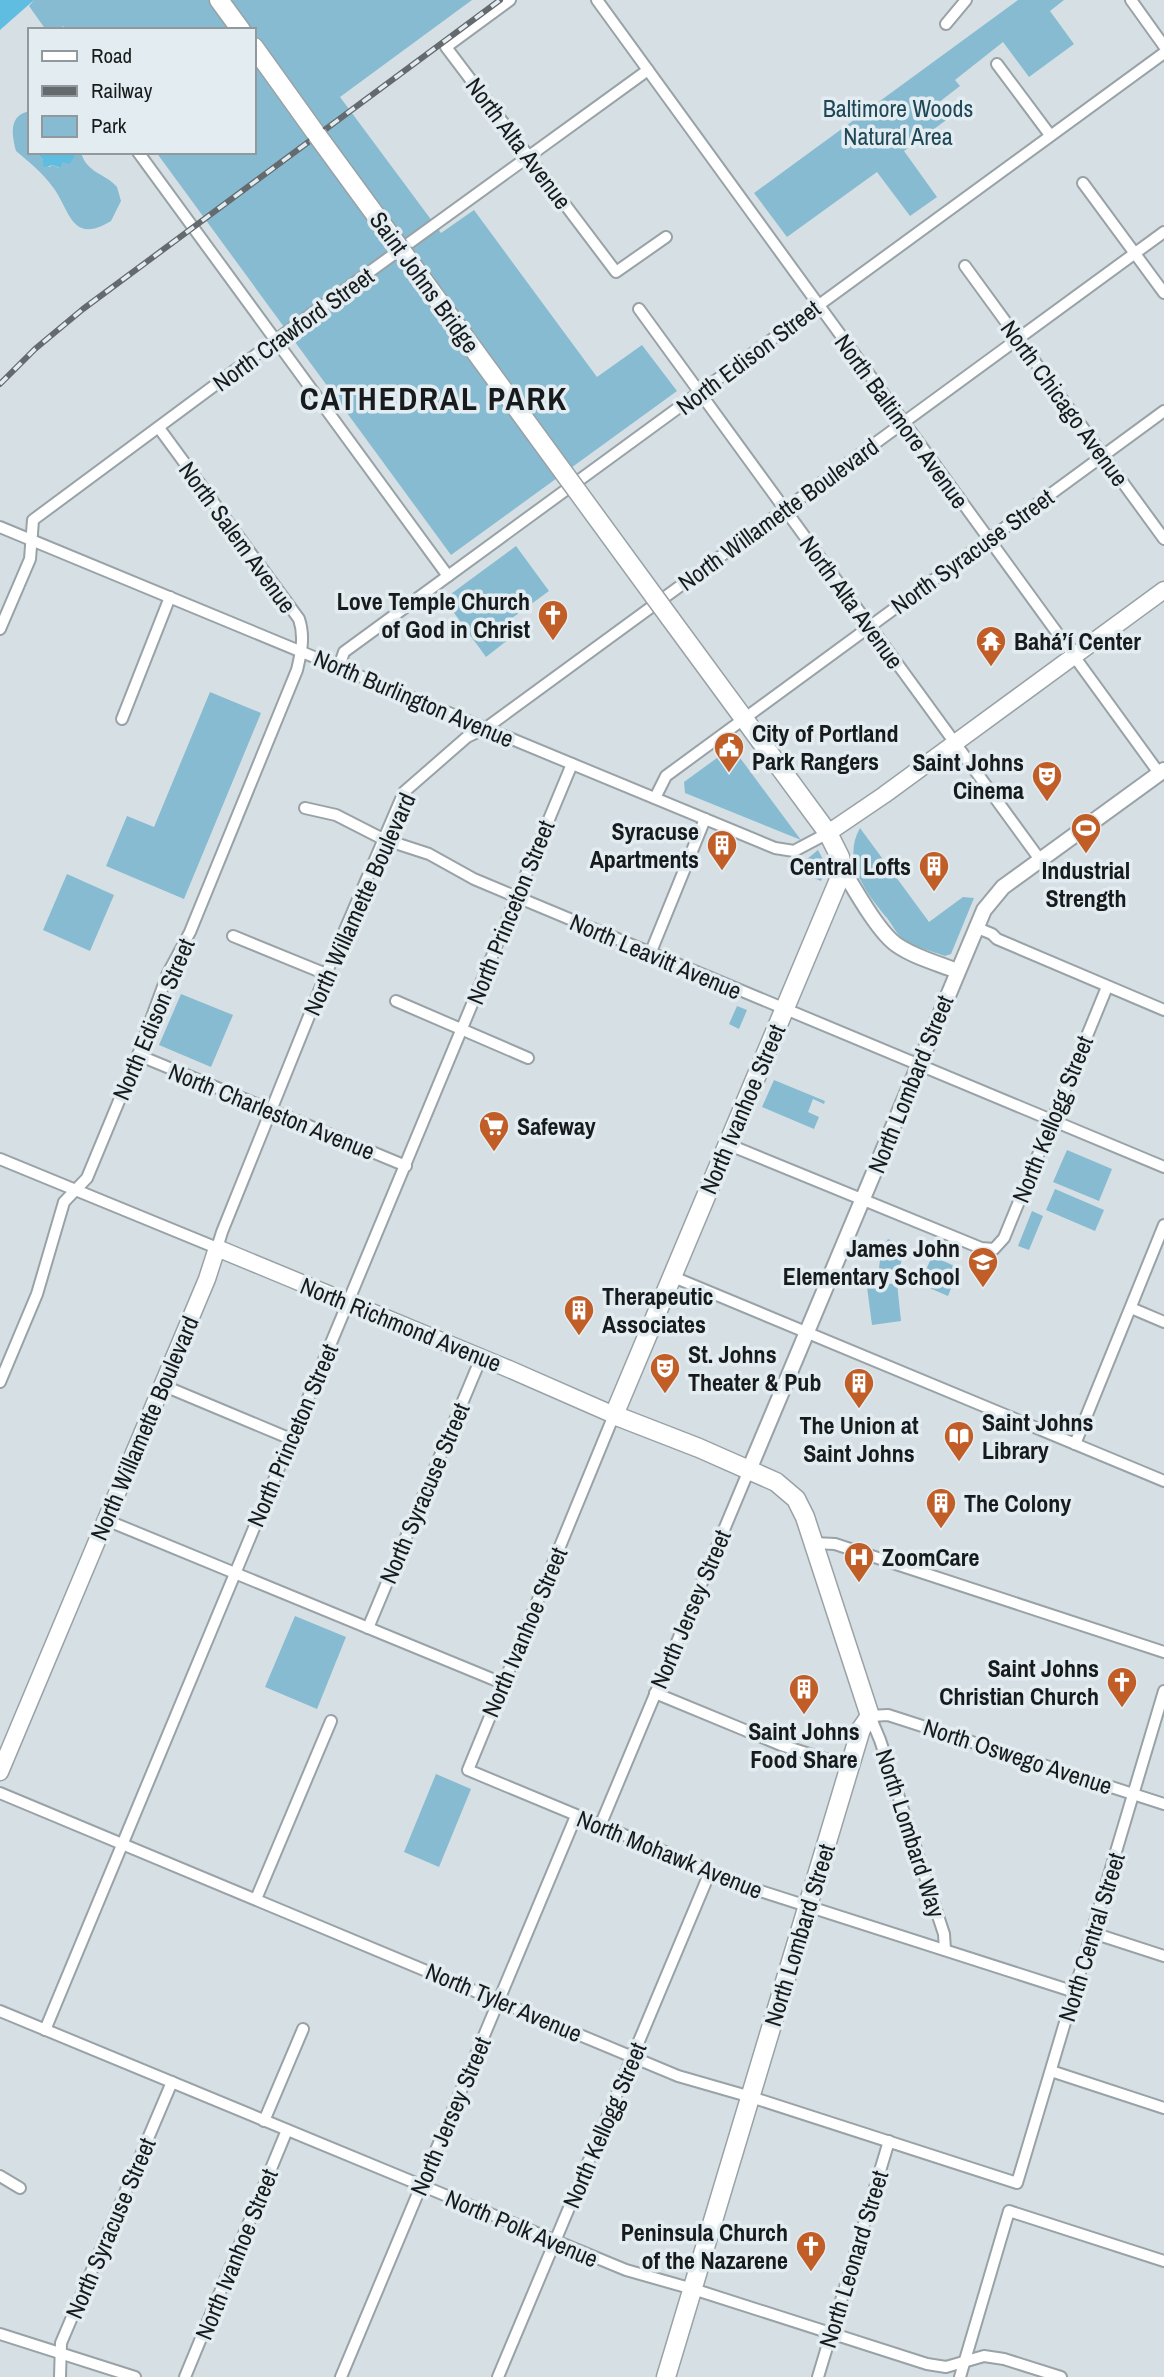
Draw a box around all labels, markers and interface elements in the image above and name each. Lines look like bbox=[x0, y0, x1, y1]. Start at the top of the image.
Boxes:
legend bbox=[28, 28, 256, 154]
text: Road bbox=[91, 41, 132, 70]
street label: North Alta Avenue bbox=[459, 71, 579, 215]
text: Railway bbox=[91, 76, 153, 105]
park label: Baltimore Woods Natural Area bbox=[823, 92, 973, 152]
text: Park bbox=[91, 111, 127, 140]
street label: Saint Johns Bridge bbox=[363, 205, 487, 359]
street label: North Crawford Street bbox=[206, 259, 380, 398]
street label: North Edison Street bbox=[669, 292, 827, 422]
street label: North Chicago Avenue bbox=[994, 314, 1136, 492]
street label: North Baltimore Avenue bbox=[828, 327, 976, 515]
district label: CATHEDRAL PARK bbox=[300, 377, 568, 420]
street label: North Willamette Boulevard bbox=[671, 430, 885, 598]
street label: North Salem Avenue bbox=[172, 455, 304, 619]
street label: North Syracuse Street bbox=[884, 481, 1060, 621]
street label: North Alta Avenue bbox=[793, 529, 911, 675]
place label: Love Temple Church of God in Christ bbox=[337, 585, 530, 645]
church icon: Love Temple Church of God in Christ bbox=[536, 598, 570, 642]
temple icon: Bahá’í Center bbox=[974, 624, 1008, 668]
place label: Bahá’í Center bbox=[1014, 625, 1141, 657]
street label: North Burlington Avenue bbox=[309, 641, 519, 755]
place label: City of Portland Park Rangers bbox=[752, 717, 899, 777]
public building icon: City of Portland Park Rangers bbox=[712, 730, 746, 774]
place label: Saint Johns Cinema bbox=[912, 746, 1024, 806]
theatre icon: Saint Johns Cinema bbox=[1030, 759, 1064, 803]
street label: North Willamette Boulevard bbox=[295, 788, 423, 1020]
sports icon: Industrial Strength bbox=[1069, 811, 1103, 855]
street label: North Princeton Street bbox=[458, 815, 562, 1009]
place label: Syracuse Apartments bbox=[590, 815, 699, 875]
building icon: Syracuse Apartments bbox=[705, 828, 739, 872]
building icon: Central Lofts bbox=[917, 849, 951, 893]
place label: Central Lofts bbox=[790, 850, 911, 882]
place label: Industrial Strength bbox=[1042, 854, 1130, 914]
street label: North Leavitt Avenue bbox=[565, 905, 747, 1007]
street label: North Edison Street bbox=[105, 933, 202, 1105]
street label: North Lombard Street bbox=[860, 990, 960, 1178]
street label: North Ivanhoe Street bbox=[692, 1019, 792, 1199]
street label: North Kellogg Street bbox=[1004, 1030, 1100, 1207]
street label: North Charleston Avenue bbox=[164, 1055, 380, 1167]
supermarket icon: Safeway bbox=[477, 1109, 511, 1153]
place label: Safeway bbox=[517, 1110, 596, 1142]
place label: James John Elementary School bbox=[783, 1232, 960, 1292]
school or university icon: James John Elementary School bbox=[966, 1245, 1000, 1289]
street label: North Richmond Avenue bbox=[296, 1269, 506, 1379]
place label: Therapeutic Associates bbox=[602, 1280, 714, 1340]
building icon: Therapeutic Associates bbox=[562, 1293, 596, 1337]
street label: North Willamette Boulevard bbox=[82, 1311, 206, 1545]
street label: North Princeton Street bbox=[239, 1338, 345, 1531]
place label: St. Johns Theater & Pub bbox=[688, 1338, 821, 1398]
theatre icon: St. Johns Theater & Pub bbox=[648, 1351, 682, 1395]
building icon: The Union at Saint Johns bbox=[842, 1366, 876, 1410]
street label: North Syracuse Street bbox=[371, 1397, 477, 1588]
place label: Saint Johns Library bbox=[982, 1406, 1094, 1466]
place label: The Union at Saint Johns bbox=[799, 1409, 919, 1469]
library icon: Saint Johns Library bbox=[942, 1419, 976, 1463]
building icon: The Colony bbox=[924, 1486, 958, 1530]
place label: The Colony bbox=[964, 1487, 1071, 1519]
street label: North Jersey Street bbox=[642, 1524, 738, 1693]
hospital icon: ZoomCare bbox=[842, 1540, 876, 1584]
place label: ZoomCare bbox=[882, 1541, 979, 1573]
street label: North Ivanhoe Street bbox=[474, 1542, 574, 1722]
place label: Saint Johns Christian Church bbox=[939, 1652, 1099, 1712]
church icon: Saint Johns Christian Church bbox=[1105, 1665, 1139, 1709]
building icon: Saint Johns Food Share bbox=[787, 1672, 821, 1716]
street label: North Oswego Avenue bbox=[920, 1710, 1116, 1802]
place label: Saint Johns Food Share bbox=[748, 1715, 860, 1775]
street label: North Lombard Way bbox=[869, 1745, 953, 1921]
street label: North Mohawk Avenue bbox=[572, 1802, 768, 1906]
street label: North Lombard Street bbox=[756, 1839, 842, 2030]
street label: North Central Street bbox=[1050, 1848, 1132, 2025]
street label: North Tyler Avenue bbox=[421, 1955, 587, 2049]
street label: North Jersey Street bbox=[402, 2031, 498, 2200]
street label: North Kellogg Street bbox=[555, 2037, 654, 2213]
street label: North Syracuse Street bbox=[57, 2132, 163, 2323]
street label: North Ivanhoe Street bbox=[187, 2163, 285, 2344]
street label: North Leonard Street bbox=[811, 2166, 895, 2352]
street label: North Polk Avenue bbox=[441, 2181, 603, 2275]
place label: Peninsula Church of the Nazarene bbox=[621, 2216, 788, 2276]
church icon: Peninsula Church of the Nazarene bbox=[794, 2229, 828, 2273]

